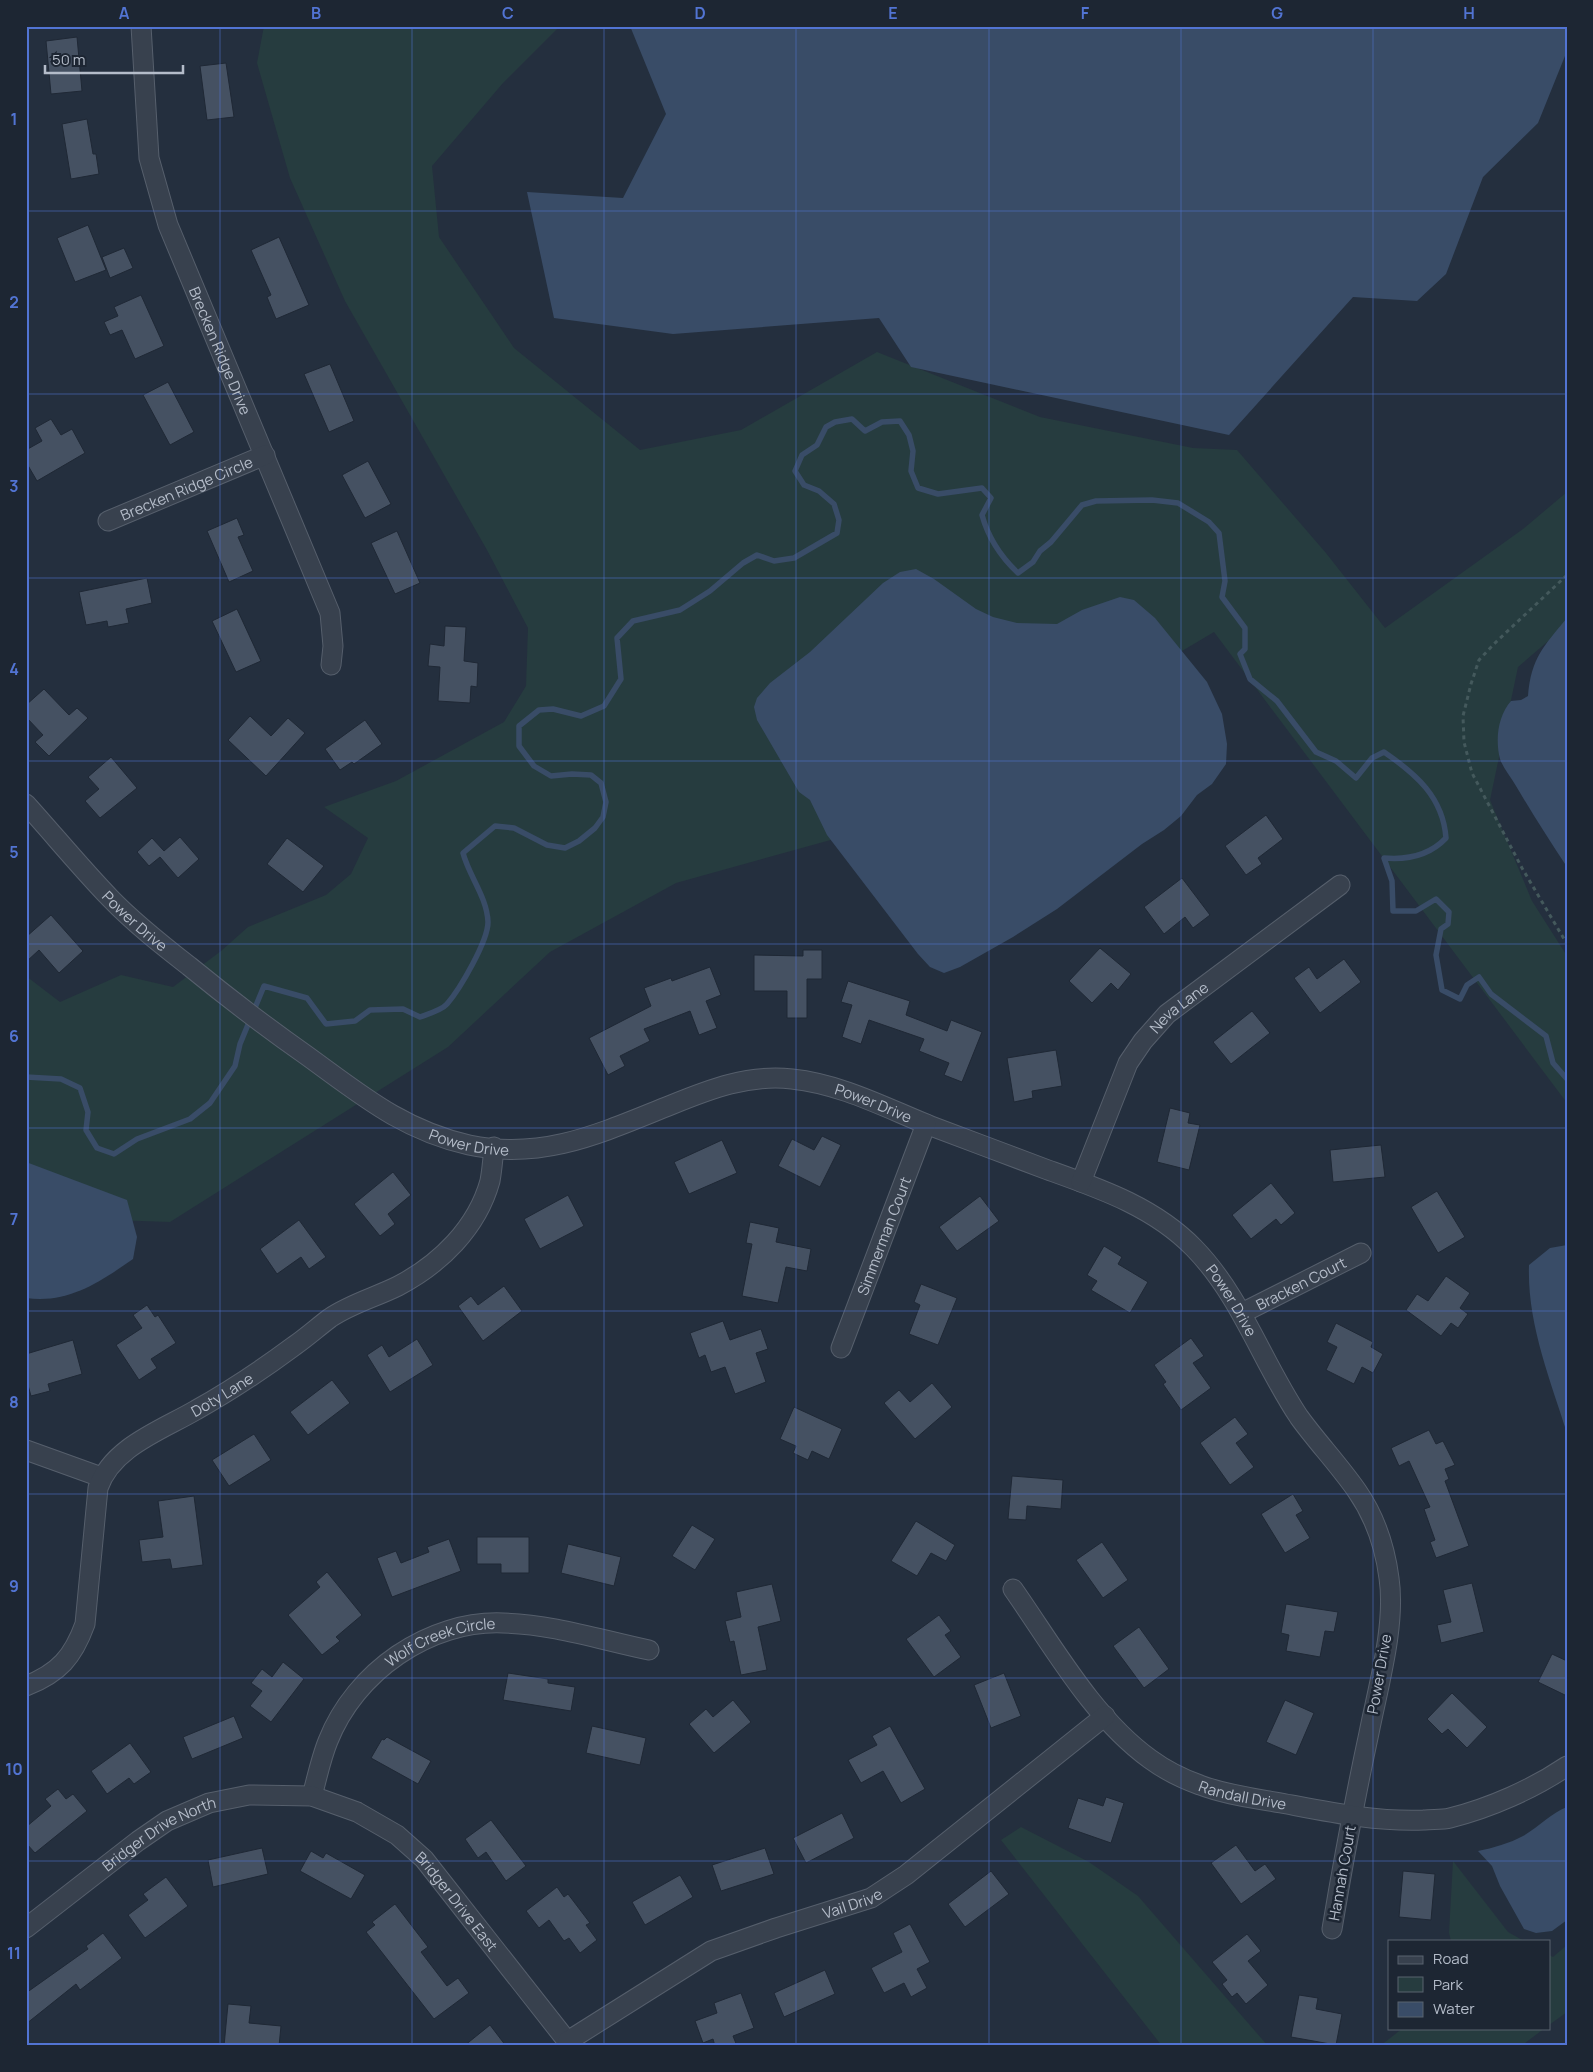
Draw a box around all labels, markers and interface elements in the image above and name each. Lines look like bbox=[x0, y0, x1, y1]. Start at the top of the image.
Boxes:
text: A bbox=[119, 2, 130, 24]
text: B bbox=[311, 2, 321, 24]
text: C bbox=[502, 2, 514, 24]
text: D bbox=[694, 2, 706, 24]
text: E bbox=[888, 2, 898, 24]
text: F bbox=[1081, 2, 1090, 24]
text: G bbox=[1271, 2, 1283, 24]
text: H bbox=[1463, 2, 1475, 24]
scale bar bbox=[45, 42, 182, 74]
text: 50 m bbox=[52, 49, 86, 70]
text: 1 bbox=[10, 108, 18, 130]
street label: Brecken Ridge Drive bbox=[184, 283, 257, 418]
text: 2 bbox=[9, 291, 19, 313]
street label: Brecken Ridge Circle bbox=[117, 451, 256, 525]
text: 3 bbox=[9, 475, 19, 497]
text: 4 bbox=[9, 658, 19, 680]
text: 5 bbox=[9, 841, 19, 863]
street label: Power Drive bbox=[98, 886, 172, 956]
street label: Neva Lane bbox=[1144, 976, 1213, 1038]
text: 6 bbox=[9, 1025, 19, 1047]
street label: Power Drive bbox=[832, 1078, 915, 1127]
street label: Power Drive bbox=[426, 1123, 510, 1160]
street label: Simmerman Court bbox=[852, 1173, 916, 1298]
text: 7 bbox=[10, 1208, 18, 1230]
street label: Bracken Court bbox=[1252, 1252, 1350, 1315]
street label: Power Drive bbox=[1202, 1260, 1262, 1340]
street label: Doty Lane bbox=[187, 1367, 257, 1421]
text: 8 bbox=[9, 1391, 19, 1413]
text: 9 bbox=[9, 1575, 19, 1597]
street label: Wolf Creek Circle bbox=[381, 1612, 496, 1671]
street label: Power Drive bbox=[1362, 1632, 1396, 1716]
text: 10 bbox=[5, 1758, 23, 1780]
street label: Randall Drive bbox=[1196, 1775, 1289, 1814]
street label: Bridger Drive North bbox=[97, 1791, 218, 1876]
street label: Hannah Court bbox=[1323, 1824, 1361, 1922]
street label: Bridger Drive East bbox=[411, 1846, 503, 1955]
street label: Vail Drive bbox=[820, 1883, 886, 1923]
legend bbox=[1388, 1940, 1550, 2030]
text: 11 bbox=[7, 1942, 21, 1964]
text: Road bbox=[1433, 1948, 1469, 1969]
text: Park bbox=[1433, 1974, 1463, 1995]
text: Water bbox=[1433, 1998, 1475, 2019]

